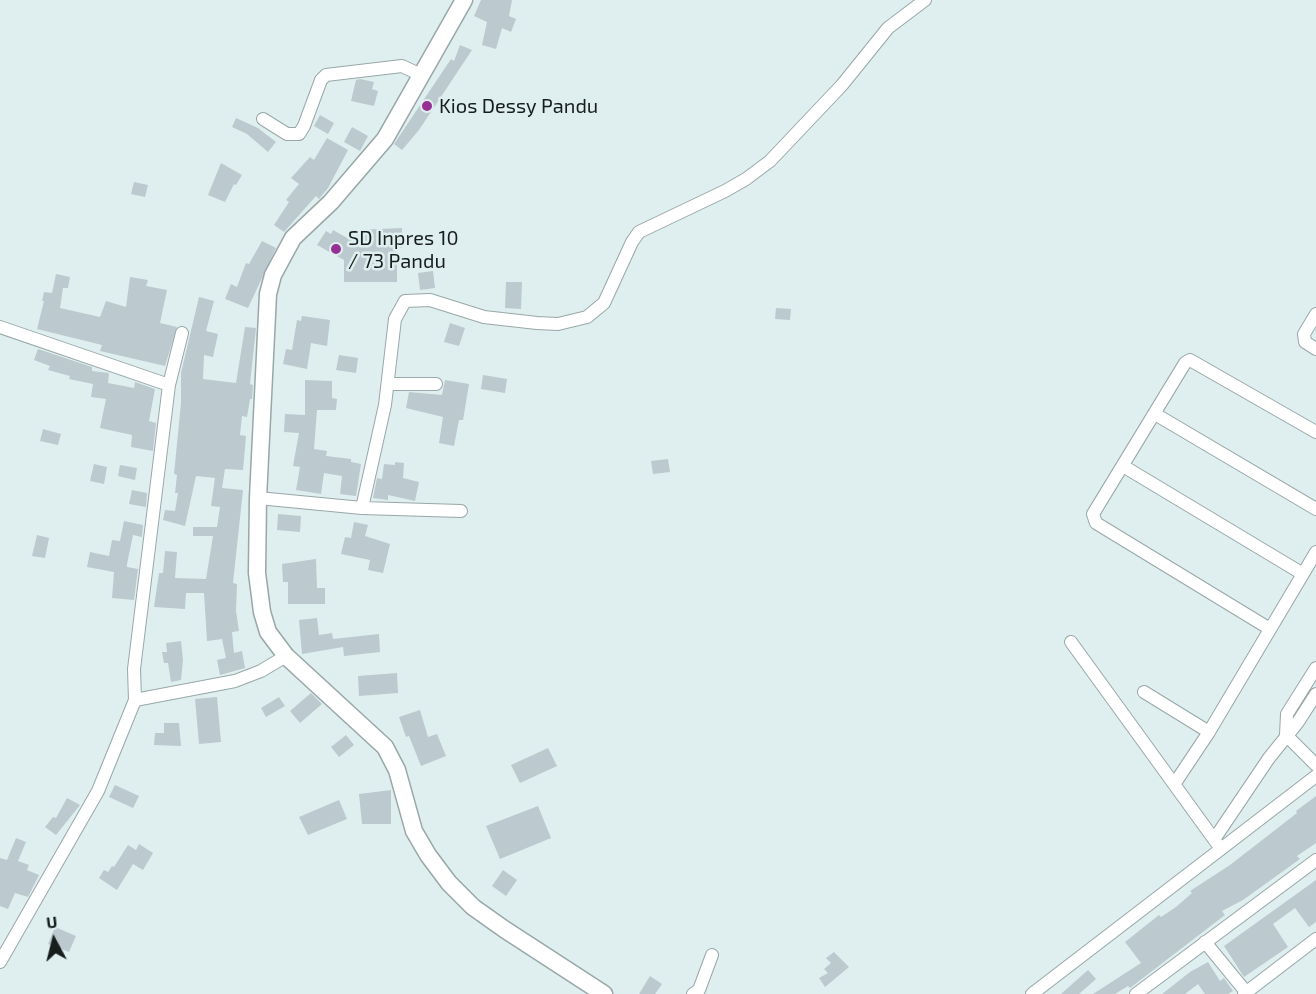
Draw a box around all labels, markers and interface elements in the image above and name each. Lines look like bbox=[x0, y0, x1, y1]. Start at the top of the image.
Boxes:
place label: Kios Dessy Pandu bbox=[439, 94, 598, 118]
marker: Kios Dessy Pandu bbox=[420, 99, 434, 113]
place label: SD Inpres 10 / 73 Pandu bbox=[348, 226, 459, 273]
marker: SD Inpres 10 / 73 Pandu bbox=[329, 242, 343, 256]
north arrow bbox=[24, 910, 84, 970]
text: U bbox=[45, 912, 58, 932]

